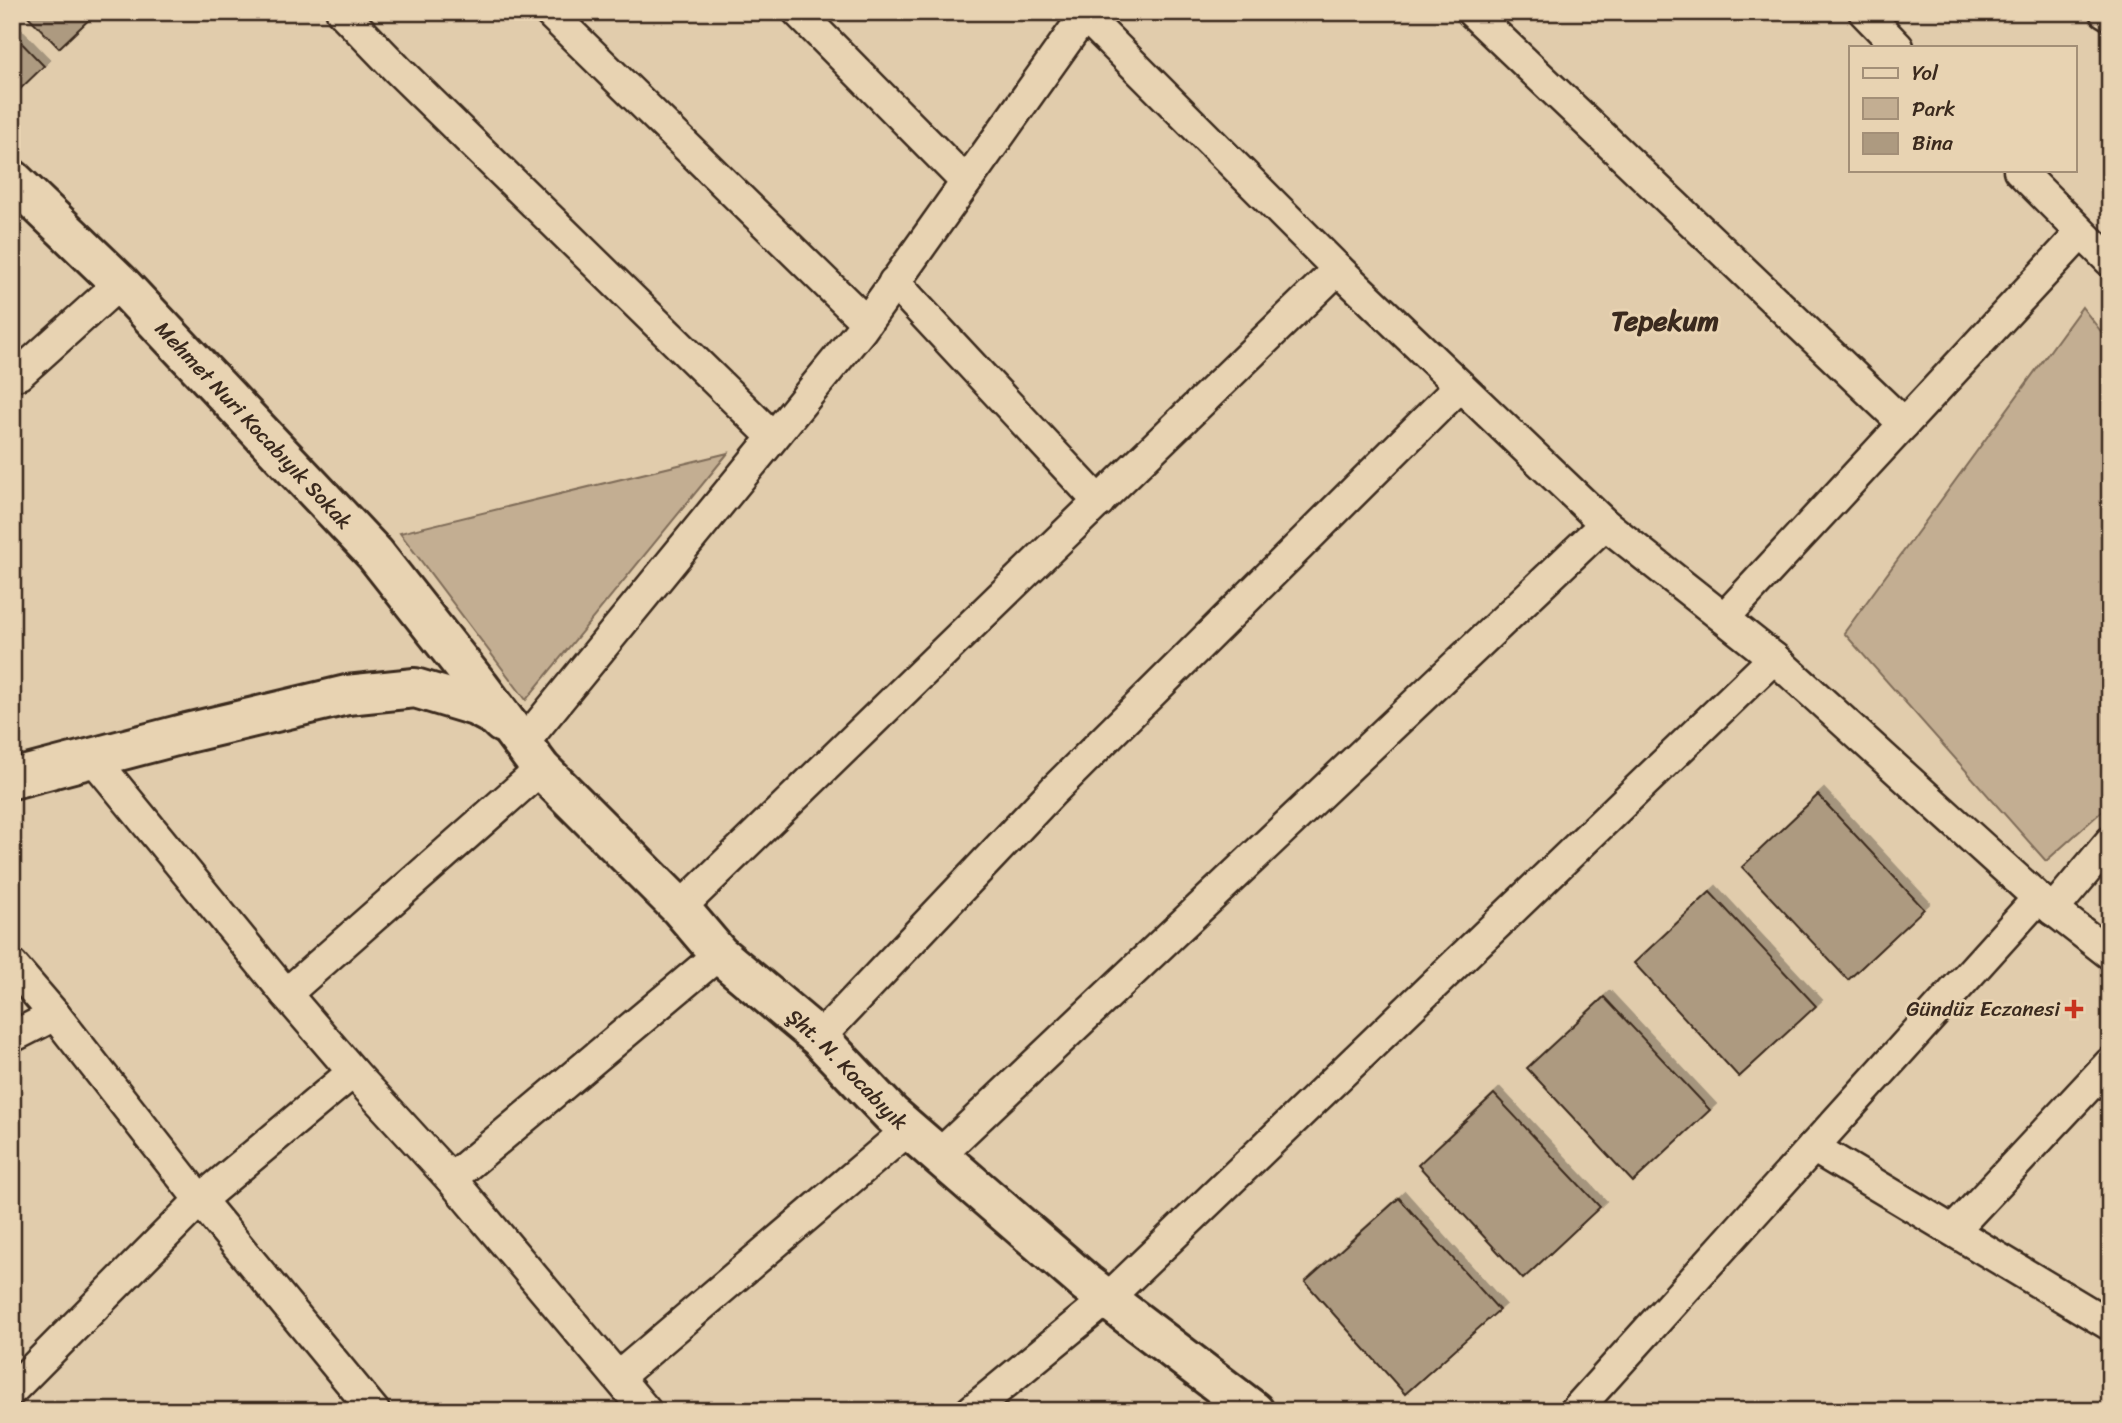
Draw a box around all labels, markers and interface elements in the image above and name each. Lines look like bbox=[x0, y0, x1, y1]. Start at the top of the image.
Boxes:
legend bbox=[1849, 46, 2076, 172]
text: Yol bbox=[1912, 54, 1939, 92]
text: Park bbox=[1912, 90, 1955, 128]
text: Bina bbox=[1912, 124, 1953, 162]
district label: Tepekum bbox=[1611, 296, 1719, 345]
street label: Mehmet Nuri Kocabıyık Sokak bbox=[145, 312, 362, 539]
place label: Gündüz Eczanesi bbox=[1906, 990, 2061, 1028]
street label: Şht. N. Kocabıyık bbox=[777, 999, 917, 1140]
marker: Gündüz Eczanesi bbox=[2066, 1001, 2082, 1017]

